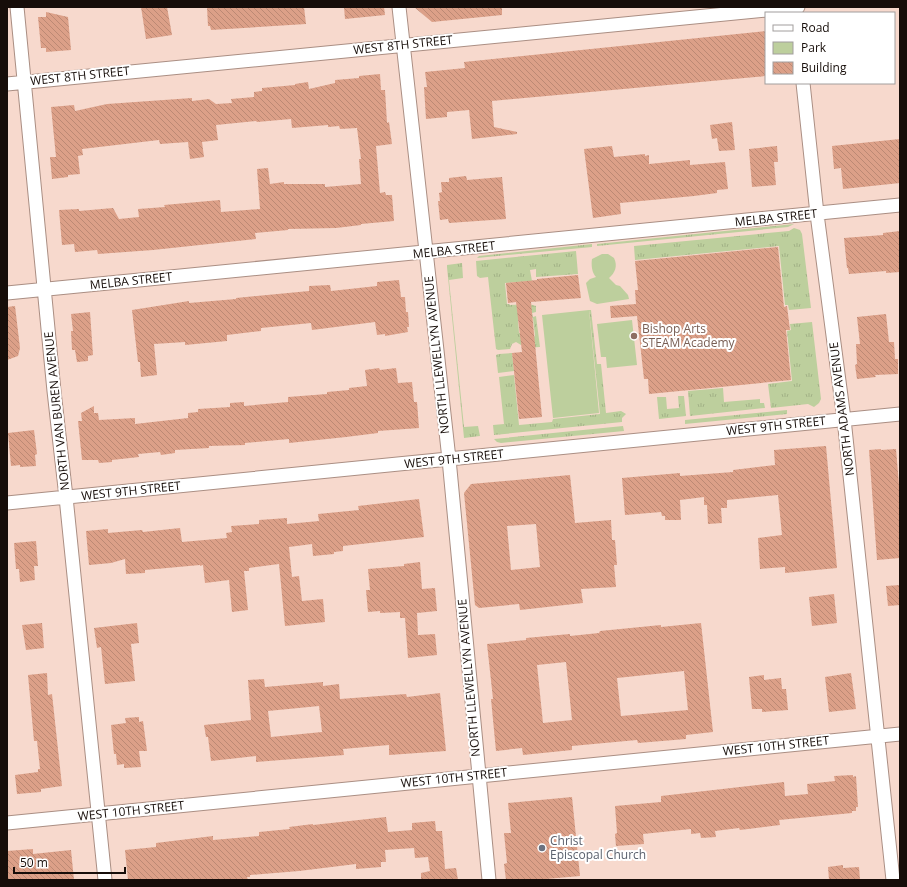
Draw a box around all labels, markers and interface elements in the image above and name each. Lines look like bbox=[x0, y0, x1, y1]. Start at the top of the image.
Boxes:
legend bbox=[765, 12, 895, 84]
text: Road bbox=[801, 19, 830, 36]
street label: WEST 8TH STREET bbox=[352, 31, 454, 58]
text: Park bbox=[801, 39, 827, 56]
text: Building bbox=[801, 59, 847, 76]
street label: WEST 8TH STREET bbox=[29, 62, 131, 89]
street label: MELBA STREET bbox=[734, 205, 818, 230]
street label: MELBA STREET bbox=[412, 237, 496, 262]
street label: MELBA STREET bbox=[89, 268, 173, 293]
street label: NORTH LLEWELLYN AVENUE bbox=[420, 275, 453, 435]
place label: Bishop Arts STEAM Academy bbox=[642, 320, 736, 351]
street label: NORTH VAN BUREN AVENUE bbox=[40, 331, 73, 491]
marker: Bishop Arts STEAM Academy bbox=[629, 331, 639, 341]
street label: NORTH ADAMS AVENUE bbox=[825, 341, 858, 477]
street label: WEST 9TH STREET bbox=[725, 412, 827, 439]
street label: WEST 9TH STREET bbox=[403, 445, 505, 472]
street label: WEST 9TH STREET bbox=[80, 477, 182, 504]
street label: NORTH LLEWELLYN AVENUE bbox=[453, 598, 484, 758]
street label: WEST 10TH STREET bbox=[722, 731, 830, 760]
street label: WEST 10TH STREET bbox=[400, 763, 508, 792]
street label: WEST 10TH STREET bbox=[77, 796, 185, 825]
place label: Christ Episcopal Church bbox=[550, 832, 646, 863]
marker: Christ Episcopal Church bbox=[537, 843, 547, 853]
scale bar bbox=[14, 849, 125, 875]
text: 50 m bbox=[20, 854, 48, 871]

